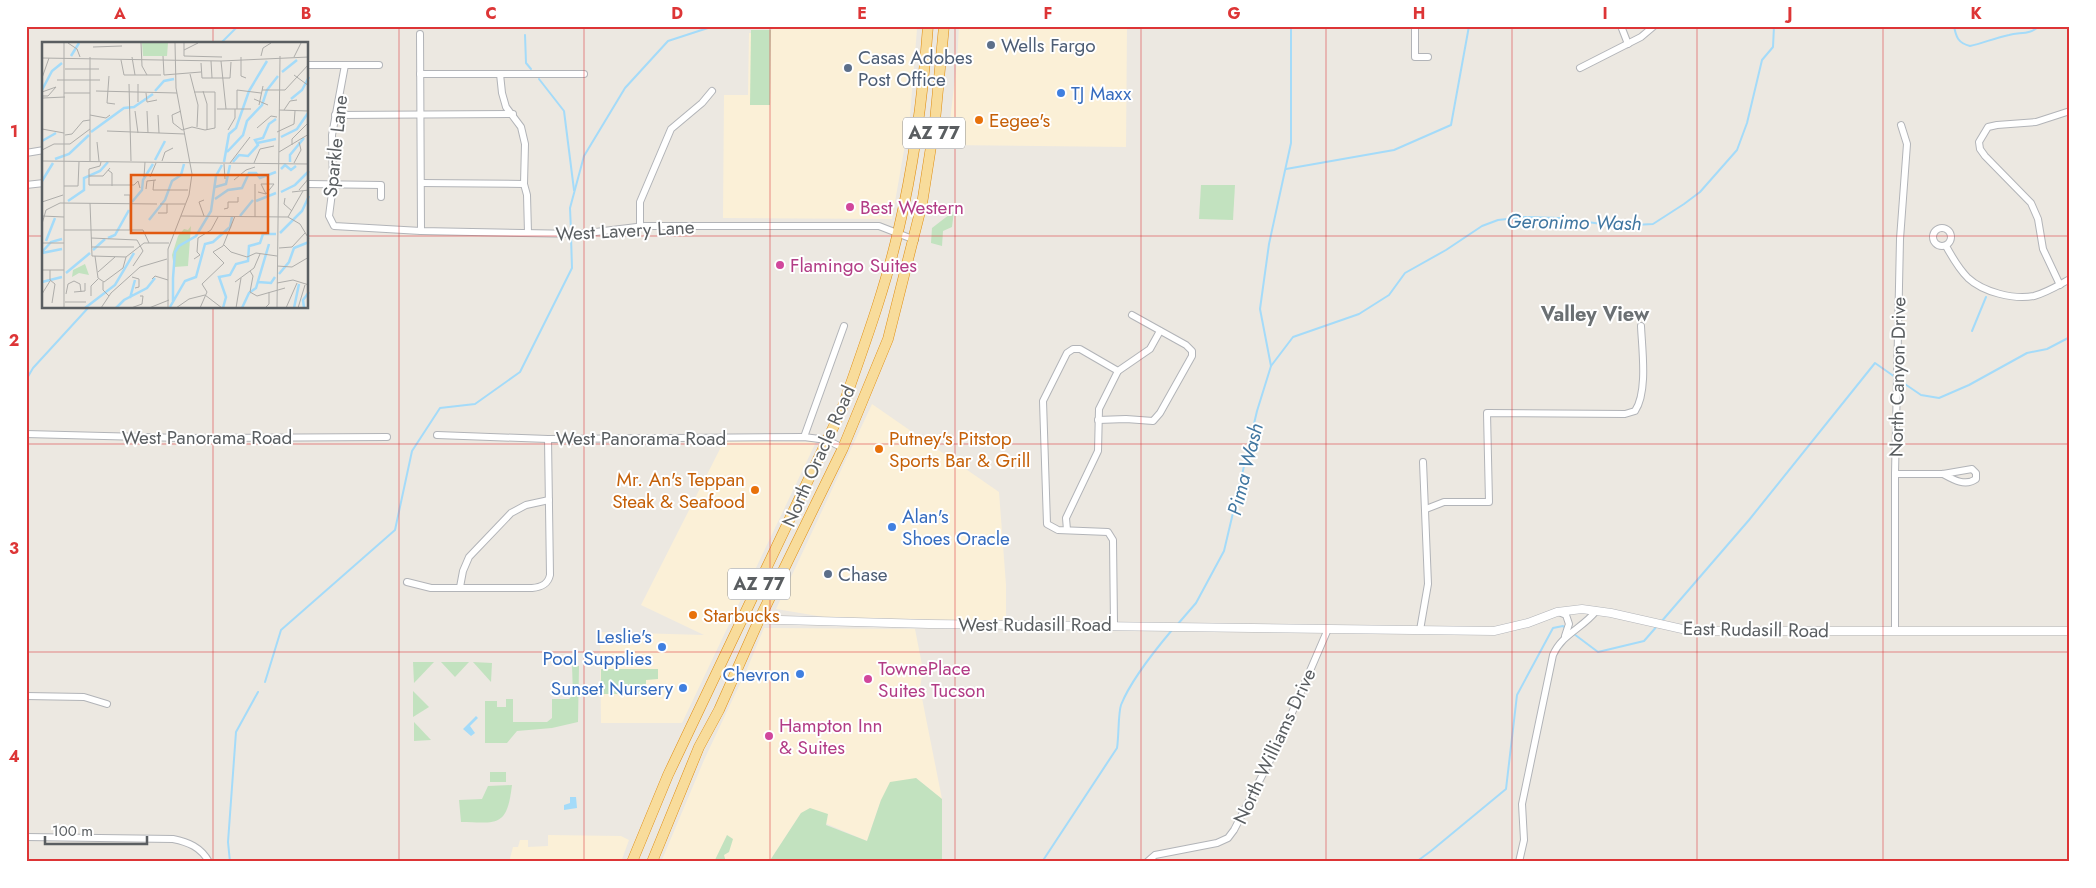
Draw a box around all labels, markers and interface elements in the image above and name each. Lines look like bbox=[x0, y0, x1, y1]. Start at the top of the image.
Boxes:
text: A bbox=[113, 2, 126, 25]
text: B bbox=[301, 2, 311, 25]
text: C bbox=[485, 2, 497, 25]
text: D bbox=[671, 2, 683, 25]
text: E bbox=[857, 2, 867, 25]
text: F bbox=[1044, 2, 1052, 25]
text: G bbox=[1227, 2, 1241, 25]
text: H bbox=[1413, 2, 1425, 25]
text: I bbox=[1602, 2, 1608, 25]
text: J bbox=[1784, 2, 1793, 25]
text: K bbox=[1970, 2, 1982, 25]
place label: Wells Fargo bbox=[1001, 32, 1096, 59]
marker: Wells Fargo bbox=[985, 39, 997, 51]
inset map bbox=[42, 42, 309, 309]
place label: Casas Adobes Post Office bbox=[858, 44, 973, 93]
marker: Casas Adobes Post Office bbox=[842, 62, 854, 74]
place label: TJ Maxx bbox=[1071, 80, 1131, 107]
marker: TJ Maxx bbox=[1055, 87, 1067, 99]
street label: Sparkle Lane bbox=[317, 93, 354, 198]
place label: Eegee's bbox=[989, 107, 1051, 134]
marker: Eegee's bbox=[973, 114, 985, 126]
road number: AZ 77 bbox=[903, 118, 965, 148]
text: 1 bbox=[10, 120, 18, 143]
place label: Best Western bbox=[860, 194, 964, 221]
marker: Best Western bbox=[844, 201, 856, 213]
water label: Geronimo Wash bbox=[1506, 207, 1642, 238]
street label: West Lavery Lane bbox=[555, 213, 695, 248]
place label: Flamingo Suites bbox=[790, 252, 917, 279]
marker: Flamingo Suites bbox=[774, 259, 786, 271]
street label: North Canyon Drive bbox=[1883, 296, 1912, 457]
district label: Valley View bbox=[1540, 300, 1650, 329]
text: 2 bbox=[9, 329, 19, 352]
street label: North Oracle Road bbox=[775, 381, 862, 531]
water label: Pima Wash bbox=[1220, 420, 1271, 518]
street label: West Panorama Road bbox=[122, 424, 292, 451]
street label: West Panorama Road bbox=[556, 425, 726, 452]
place label: Putney's Pitstop Sports Bar & Grill bbox=[889, 425, 1030, 474]
marker: Putney's Pitstop Sports Bar & Grill bbox=[873, 443, 885, 455]
place label: Mr. An's Teppan Steak & Seafood bbox=[612, 466, 745, 515]
marker: Mr. An's Teppan Steak & Seafood bbox=[749, 484, 761, 496]
place label: Alan's Shoes Oracle bbox=[902, 503, 1010, 552]
marker: Alan's Shoes Oracle bbox=[886, 521, 898, 533]
text: 3 bbox=[9, 537, 19, 560]
place label: Chase bbox=[838, 561, 888, 588]
road number: AZ 77 bbox=[728, 568, 790, 600]
marker: Chase bbox=[822, 568, 834, 580]
place label: Starbucks bbox=[703, 602, 780, 629]
marker: Starbucks bbox=[687, 609, 699, 621]
street label: West Rudasill Road bbox=[958, 611, 1112, 638]
street label: East Rudasill Road bbox=[1683, 615, 1829, 644]
place label: Leslie's Pool Supplies bbox=[543, 623, 652, 672]
marker: Leslie's Pool Supplies bbox=[656, 641, 668, 653]
place label: TownePlace Suites Tucson bbox=[878, 655, 985, 704]
place label: Chevron bbox=[723, 661, 790, 688]
street label: North Williams Drive bbox=[1227, 664, 1322, 828]
marker: Chevron bbox=[794, 668, 806, 680]
marker: TownePlace Suites Tucson bbox=[862, 673, 874, 685]
place label: Sunset Nursery bbox=[551, 675, 674, 702]
marker: Sunset Nursery bbox=[677, 682, 689, 694]
place label: Hampton Inn & Suites bbox=[779, 712, 883, 761]
marker: Hampton Inn & Suites bbox=[763, 730, 775, 742]
text: 4 bbox=[8, 745, 20, 768]
scale bar bbox=[45, 813, 148, 845]
text: 100 m bbox=[52, 820, 93, 842]

